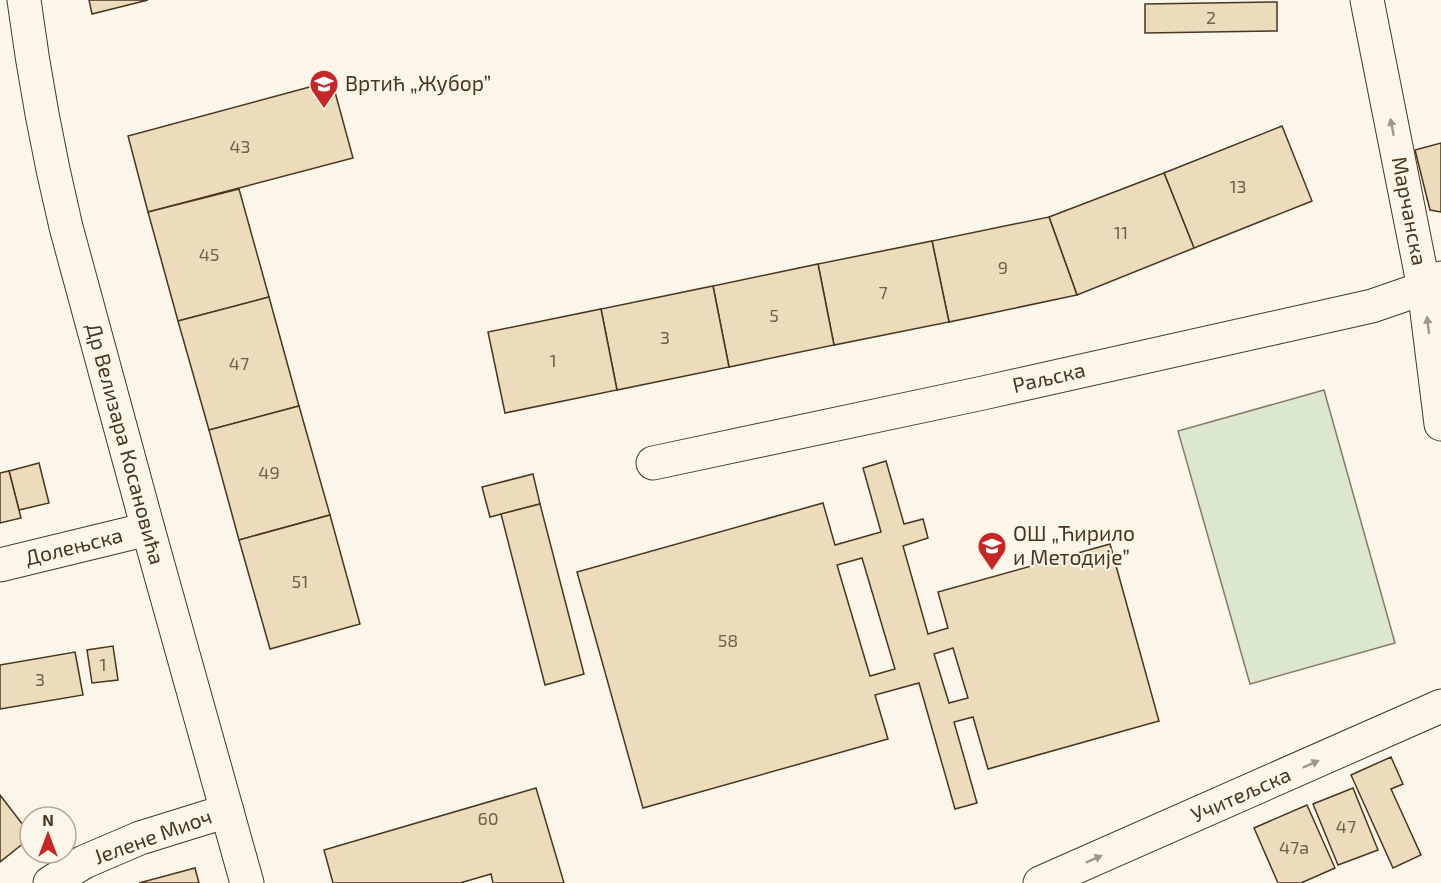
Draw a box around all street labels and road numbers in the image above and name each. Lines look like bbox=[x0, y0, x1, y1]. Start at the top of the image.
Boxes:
street label: Марчанска bbox=[1388, 154, 1433, 267]
street label: Др Велизара Косановића bbox=[82, 320, 171, 567]
street label: Раљска bbox=[1010, 356, 1088, 397]
street label: Долењска bbox=[22, 521, 125, 570]
street label: Учитељска bbox=[1187, 761, 1294, 827]
street label: Јелене Миоч bbox=[90, 803, 215, 869]

